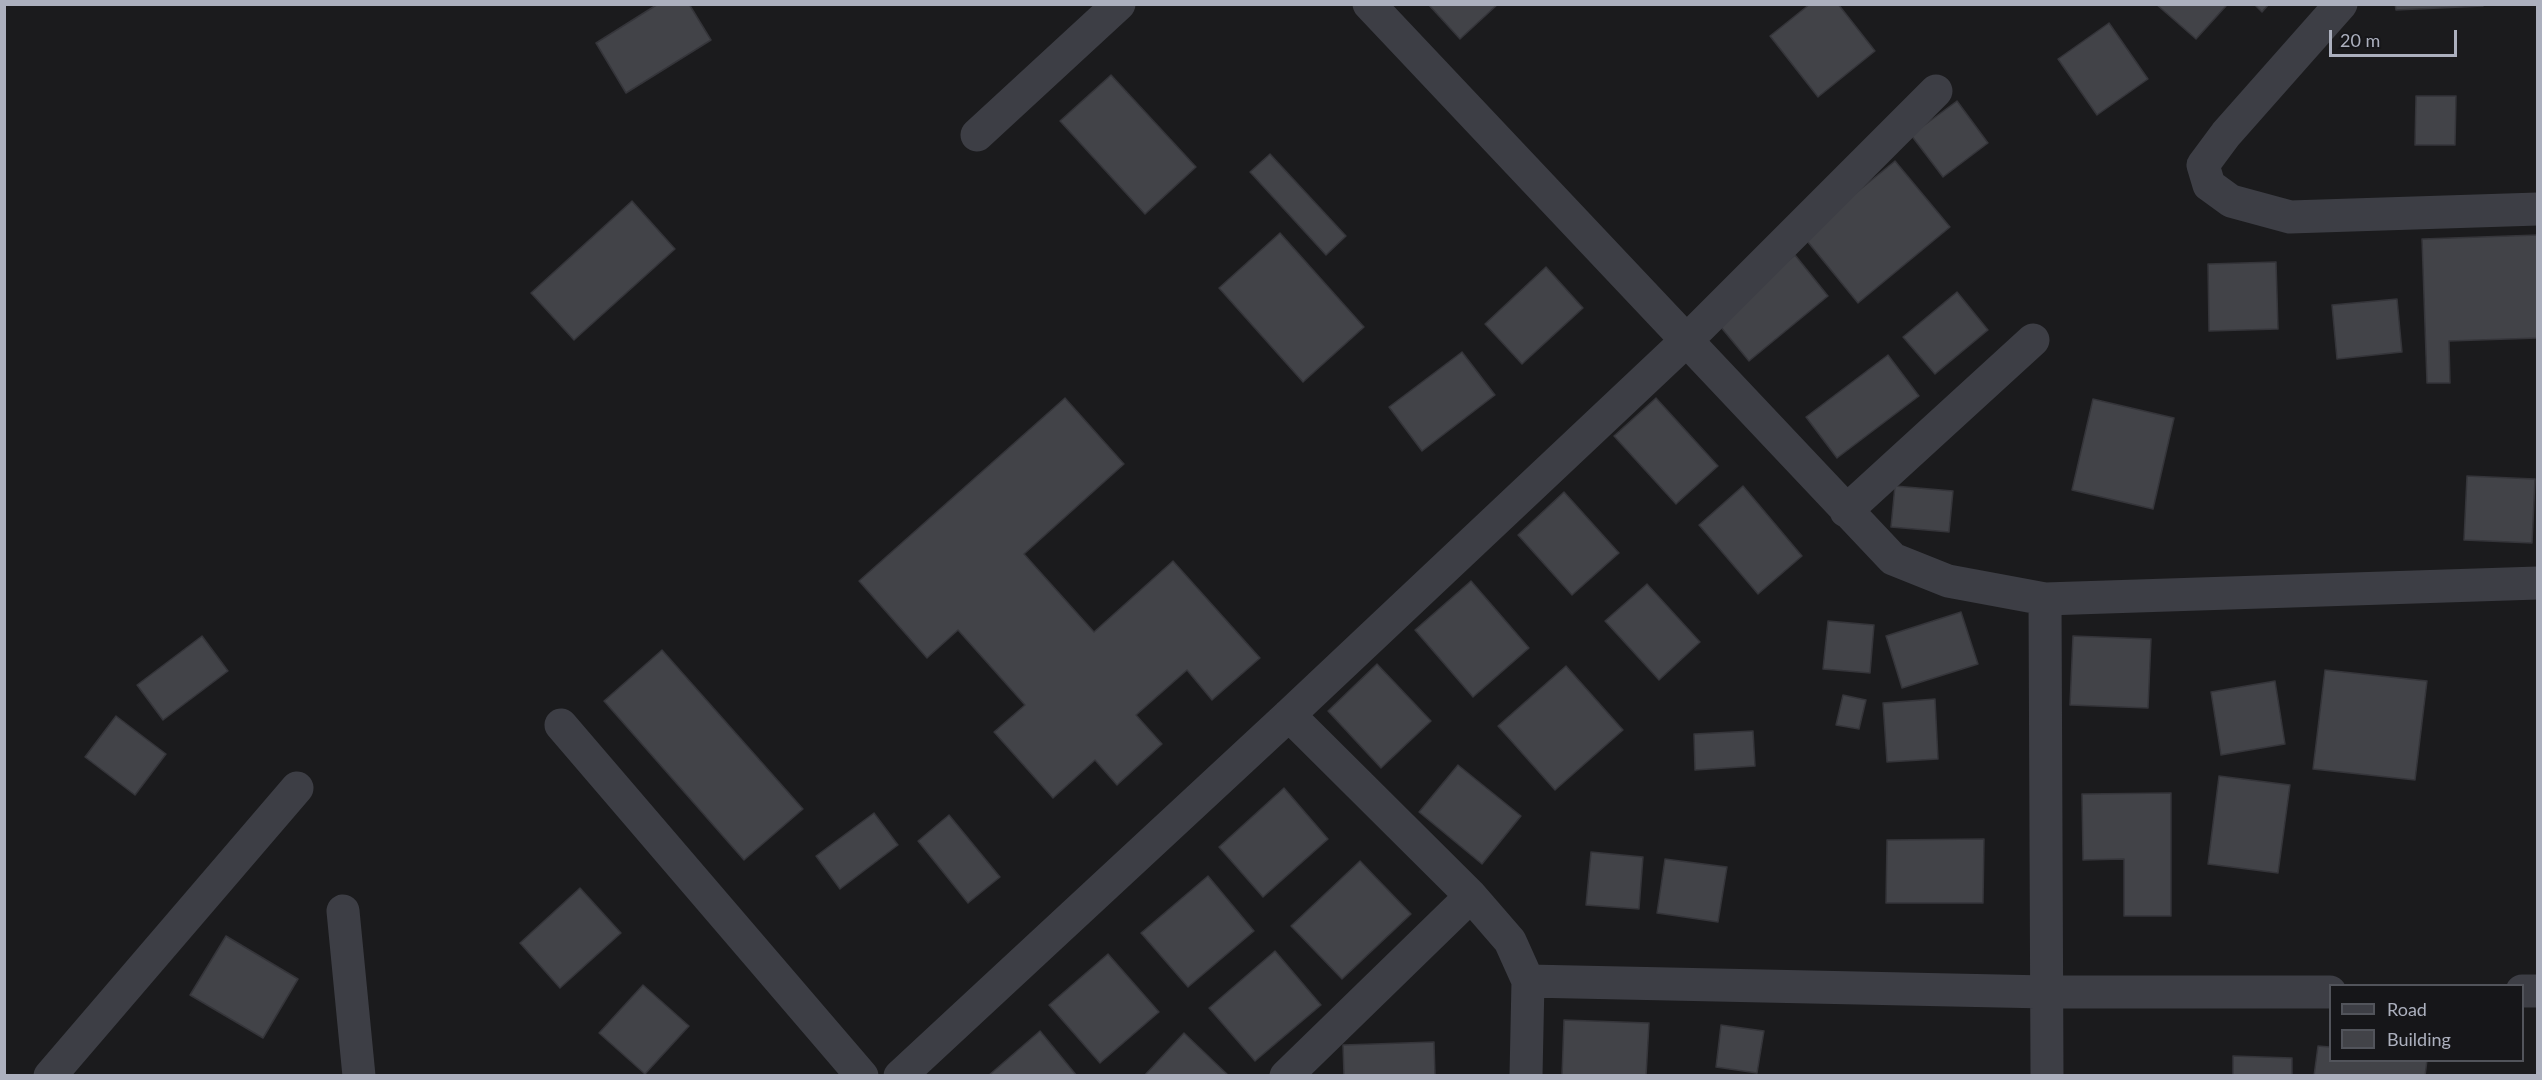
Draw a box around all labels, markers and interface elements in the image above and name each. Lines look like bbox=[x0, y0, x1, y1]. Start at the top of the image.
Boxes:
scale bar bbox=[2332, 18, 2460, 56]
text: 20 m bbox=[2340, 29, 2380, 51]
legend bbox=[2329, 984, 2524, 1062]
text: Road bbox=[2387, 998, 2427, 1020]
text: Building bbox=[2387, 1028, 2451, 1050]

